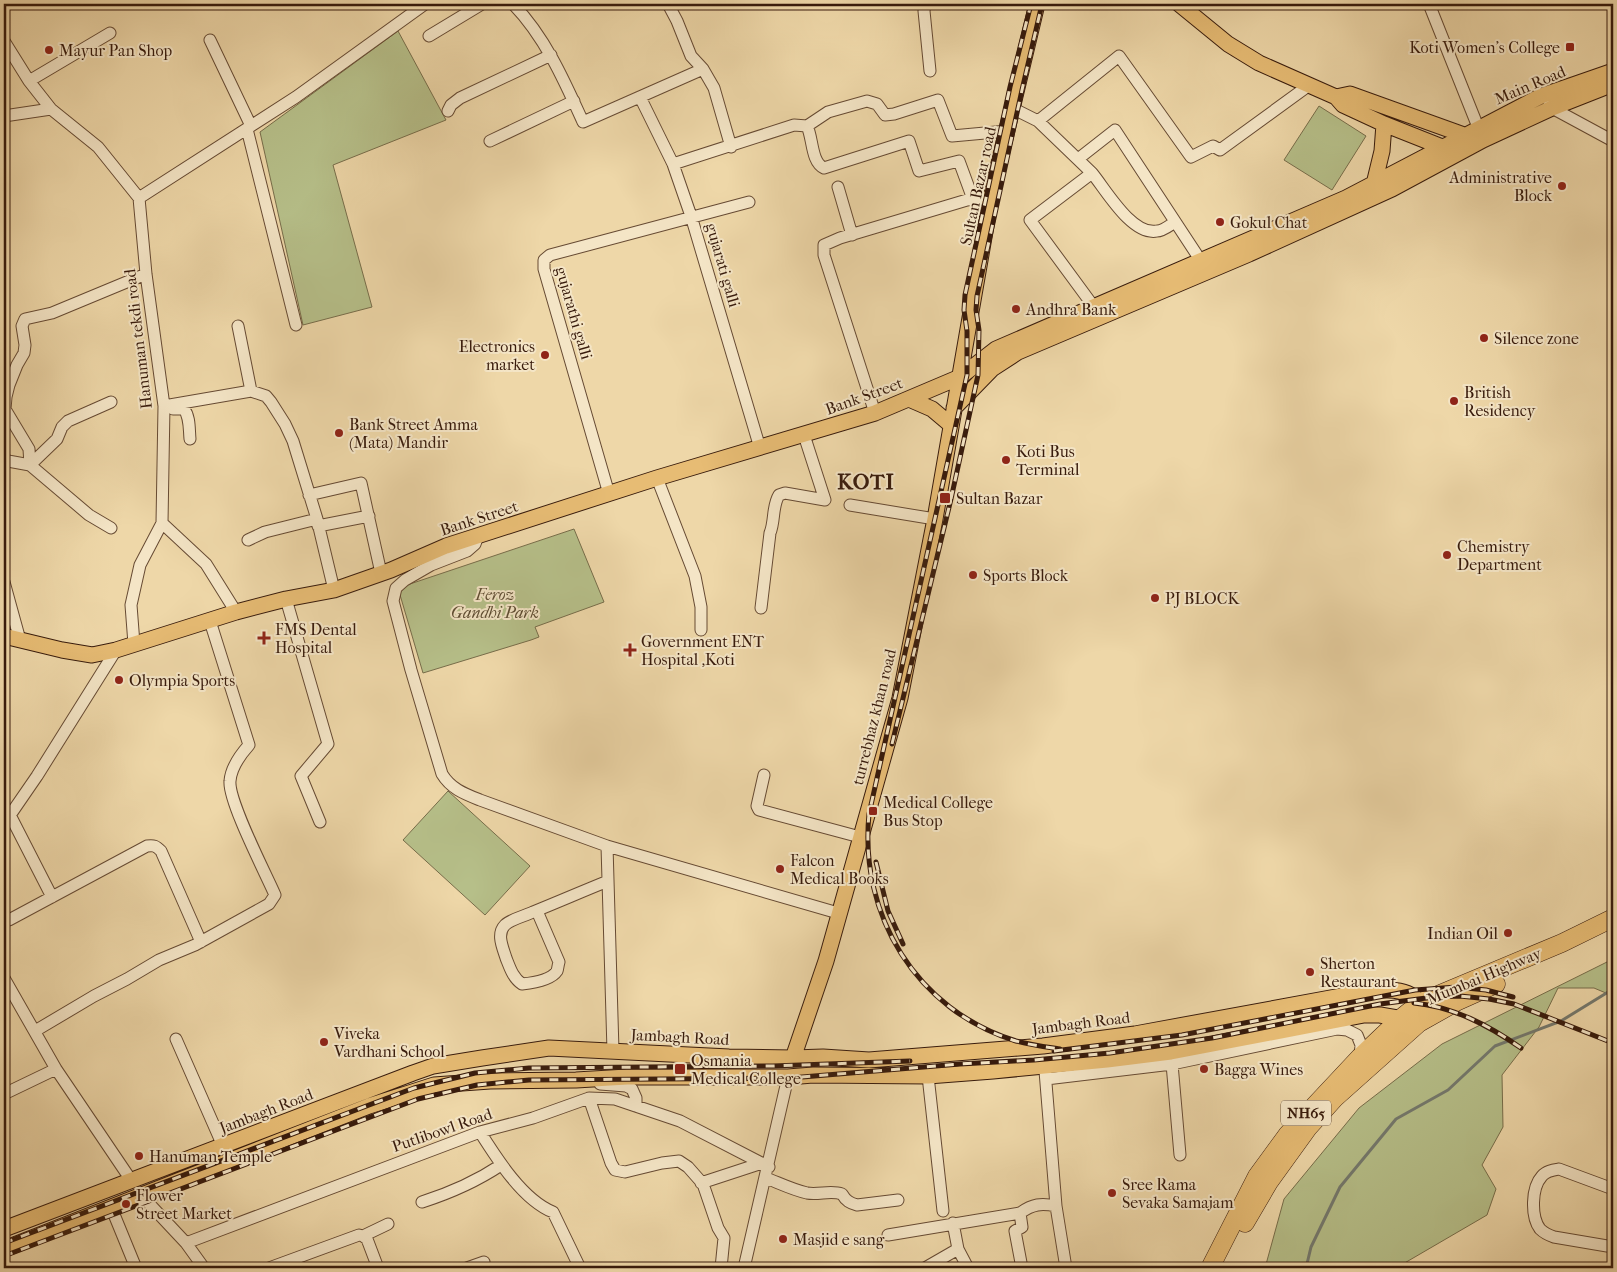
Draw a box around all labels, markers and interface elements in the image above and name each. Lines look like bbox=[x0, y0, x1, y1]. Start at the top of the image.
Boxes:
place label: Koti Women's College bbox=[1409, 38, 1560, 57]
place label: Mayur Pan Shop bbox=[59, 41, 173, 60]
marker: Koti Women's College bbox=[1564, 41, 1576, 53]
marker: Mayur Pan Shop bbox=[43, 44, 55, 56]
street label: Main Road bbox=[1492, 61, 1569, 108]
street label: Sultan Bazar road bbox=[956, 125, 1000, 247]
place label: Administrative Block bbox=[1448, 168, 1553, 205]
marker: Administrative Block bbox=[1556, 180, 1568, 192]
place label: Gokul Chat bbox=[1230, 213, 1308, 232]
marker: Gokul Chat bbox=[1214, 216, 1226, 228]
street label: gujarati galli bbox=[702, 221, 744, 310]
street label: gujarathi galli bbox=[552, 264, 596, 362]
street label: Hanuman tekdi road bbox=[120, 268, 156, 410]
place label: Andhra Bank bbox=[1025, 300, 1117, 319]
marker: Andhra Bank bbox=[1010, 303, 1022, 315]
place label: Silence zone bbox=[1494, 329, 1579, 348]
marker: Silence zone bbox=[1478, 332, 1490, 344]
place label: Electronics market bbox=[459, 337, 535, 374]
marker: Electronics market bbox=[539, 349, 551, 361]
street label: Bank Street bbox=[823, 373, 906, 419]
place label: British Residency bbox=[1464, 383, 1536, 420]
marker: British Residency bbox=[1448, 395, 1460, 407]
place label: Bank Street Amma (Mata) Mandir bbox=[349, 415, 478, 452]
marker: Bank Street Amma (Mata) Mandir bbox=[333, 427, 345, 439]
place label: Koti Bus Terminal bbox=[1016, 442, 1080, 479]
marker: Koti Bus Terminal bbox=[1000, 454, 1012, 466]
district label: KOTI bbox=[837, 470, 895, 494]
place label: Sultan Bazar bbox=[956, 489, 1043, 508]
marker: Sultan Bazar bbox=[938, 491, 952, 505]
street label: Bank Street bbox=[438, 496, 521, 540]
place label: Chemistry Department bbox=[1457, 537, 1542, 574]
marker: Chemistry Department bbox=[1441, 549, 1453, 561]
place label: Sports Block bbox=[983, 566, 1069, 585]
marker: Sports Block bbox=[967, 569, 979, 581]
park label: Feroz Gandhi Park bbox=[451, 585, 539, 622]
place label: PJ BLOCK bbox=[1165, 589, 1240, 608]
marker: PJ BLOCK bbox=[1149, 592, 1161, 604]
place label: FMS Dental Hospital bbox=[275, 620, 357, 657]
marker: FMS Dental Hospital bbox=[257, 631, 271, 645]
place label: Government ENT Hospital ,Koti bbox=[641, 632, 764, 669]
marker: Government ENT Hospital ,Koti bbox=[623, 643, 637, 657]
street label: turrebhaz khan road bbox=[848, 647, 900, 787]
place label: Olympia Sports bbox=[129, 671, 235, 690]
marker: Olympia Sports bbox=[113, 674, 125, 686]
place label: Medical College Bus Stop bbox=[883, 793, 993, 830]
marker: Medical College Bus Stop bbox=[867, 805, 879, 817]
place label: Falcon Medical Books bbox=[790, 851, 889, 888]
marker: Falcon Medical Books bbox=[774, 863, 786, 875]
place label: Indian Oil bbox=[1427, 924, 1499, 943]
marker: Indian Oil bbox=[1502, 927, 1514, 939]
street label: Mumbai Highway bbox=[1424, 943, 1545, 1009]
place label: Sherton Restaurant bbox=[1320, 954, 1397, 991]
marker: Sherton Restaurant bbox=[1304, 966, 1316, 978]
street label: Jambagh Road bbox=[1029, 1008, 1131, 1039]
place label: Viveka Vardhani School bbox=[333, 1024, 445, 1061]
street label: Jambagh Road bbox=[628, 1025, 730, 1049]
marker: Viveka Vardhani School bbox=[318, 1036, 330, 1048]
place label: Osmania Medical College bbox=[691, 1051, 801, 1088]
place label: Bagga Wines bbox=[1214, 1060, 1303, 1079]
marker: Osmania Medical College bbox=[673, 1062, 687, 1076]
marker: Bagga Wines bbox=[1198, 1063, 1210, 1075]
street label: Jambagh Road bbox=[215, 1084, 316, 1138]
road number: NH65 bbox=[1281, 1100, 1331, 1126]
street label: Putlibowl Road bbox=[389, 1104, 495, 1156]
place label: Hanuman Temple bbox=[149, 1147, 272, 1166]
marker: Hanuman Temple bbox=[133, 1150, 145, 1162]
place label: Sree Rama Sevaka Samajam bbox=[1122, 1175, 1234, 1212]
place label: Flower Street Market bbox=[136, 1186, 232, 1223]
marker: Sree Rama Sevaka Samajam bbox=[1106, 1187, 1118, 1199]
marker: Flower Street Market bbox=[120, 1198, 132, 1210]
place label: Masjid e sang bbox=[793, 1230, 885, 1249]
marker: Masjid e sang bbox=[777, 1233, 789, 1245]

